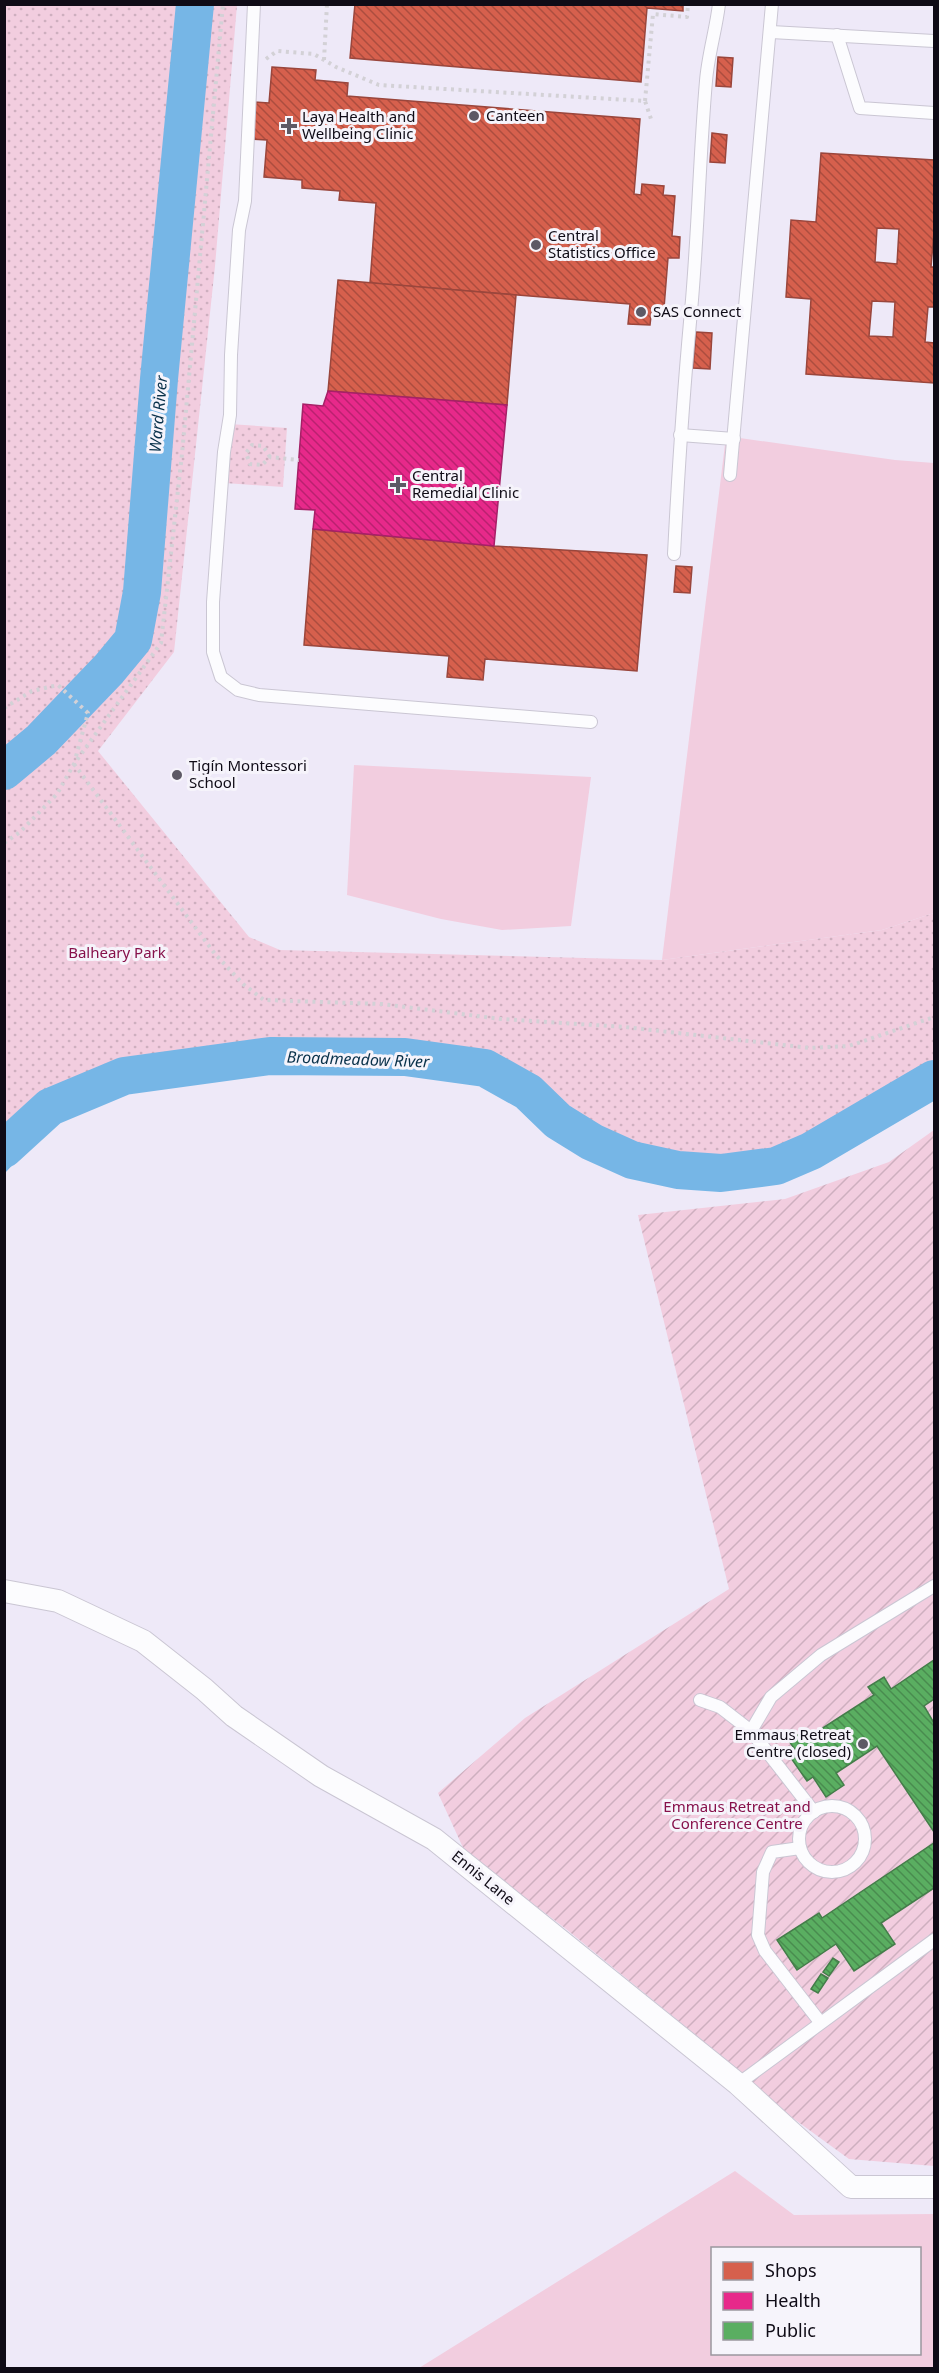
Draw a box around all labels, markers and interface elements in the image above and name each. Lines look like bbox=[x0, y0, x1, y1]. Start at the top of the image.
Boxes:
place label: Canteen bbox=[486, 105, 545, 125]
place label: Laya Health and Wellbeing Clinic bbox=[302, 106, 416, 143]
marker: Canteen bbox=[467, 109, 481, 123]
marker: Laya Health and Wellbeing Clinic bbox=[280, 117, 298, 135]
place label: Central Statistics Office bbox=[548, 225, 656, 262]
marker: Central Statistics Office bbox=[529, 238, 543, 252]
place label: SAS Connect bbox=[653, 301, 742, 321]
marker: SAS Connect bbox=[634, 305, 648, 319]
water label: Ward River bbox=[144, 374, 172, 453]
place label: Central Remedial Clinic bbox=[412, 465, 519, 502]
marker: Central Remedial Clinic bbox=[389, 476, 407, 494]
place label: Tigín Montessori School bbox=[189, 755, 307, 792]
marker: Tigín Montessori School bbox=[170, 768, 184, 782]
park label: Balheary Park bbox=[68, 942, 166, 962]
water label: Broadmeadow River bbox=[286, 1046, 430, 1073]
place label: Emmaus Retreat Centre (closed) bbox=[734, 1724, 852, 1761]
marker: Emmaus Retreat Centre (closed) bbox=[856, 1737, 870, 1751]
park label: Emmaus Retreat and Conference Centre bbox=[663, 1796, 811, 1833]
street label: Ennis Lane bbox=[448, 1846, 519, 1909]
legend bbox=[711, 2247, 921, 2355]
text: Shops bbox=[765, 2258, 817, 2282]
text: Health bbox=[765, 2288, 821, 2312]
text: Public bbox=[765, 2318, 816, 2342]

